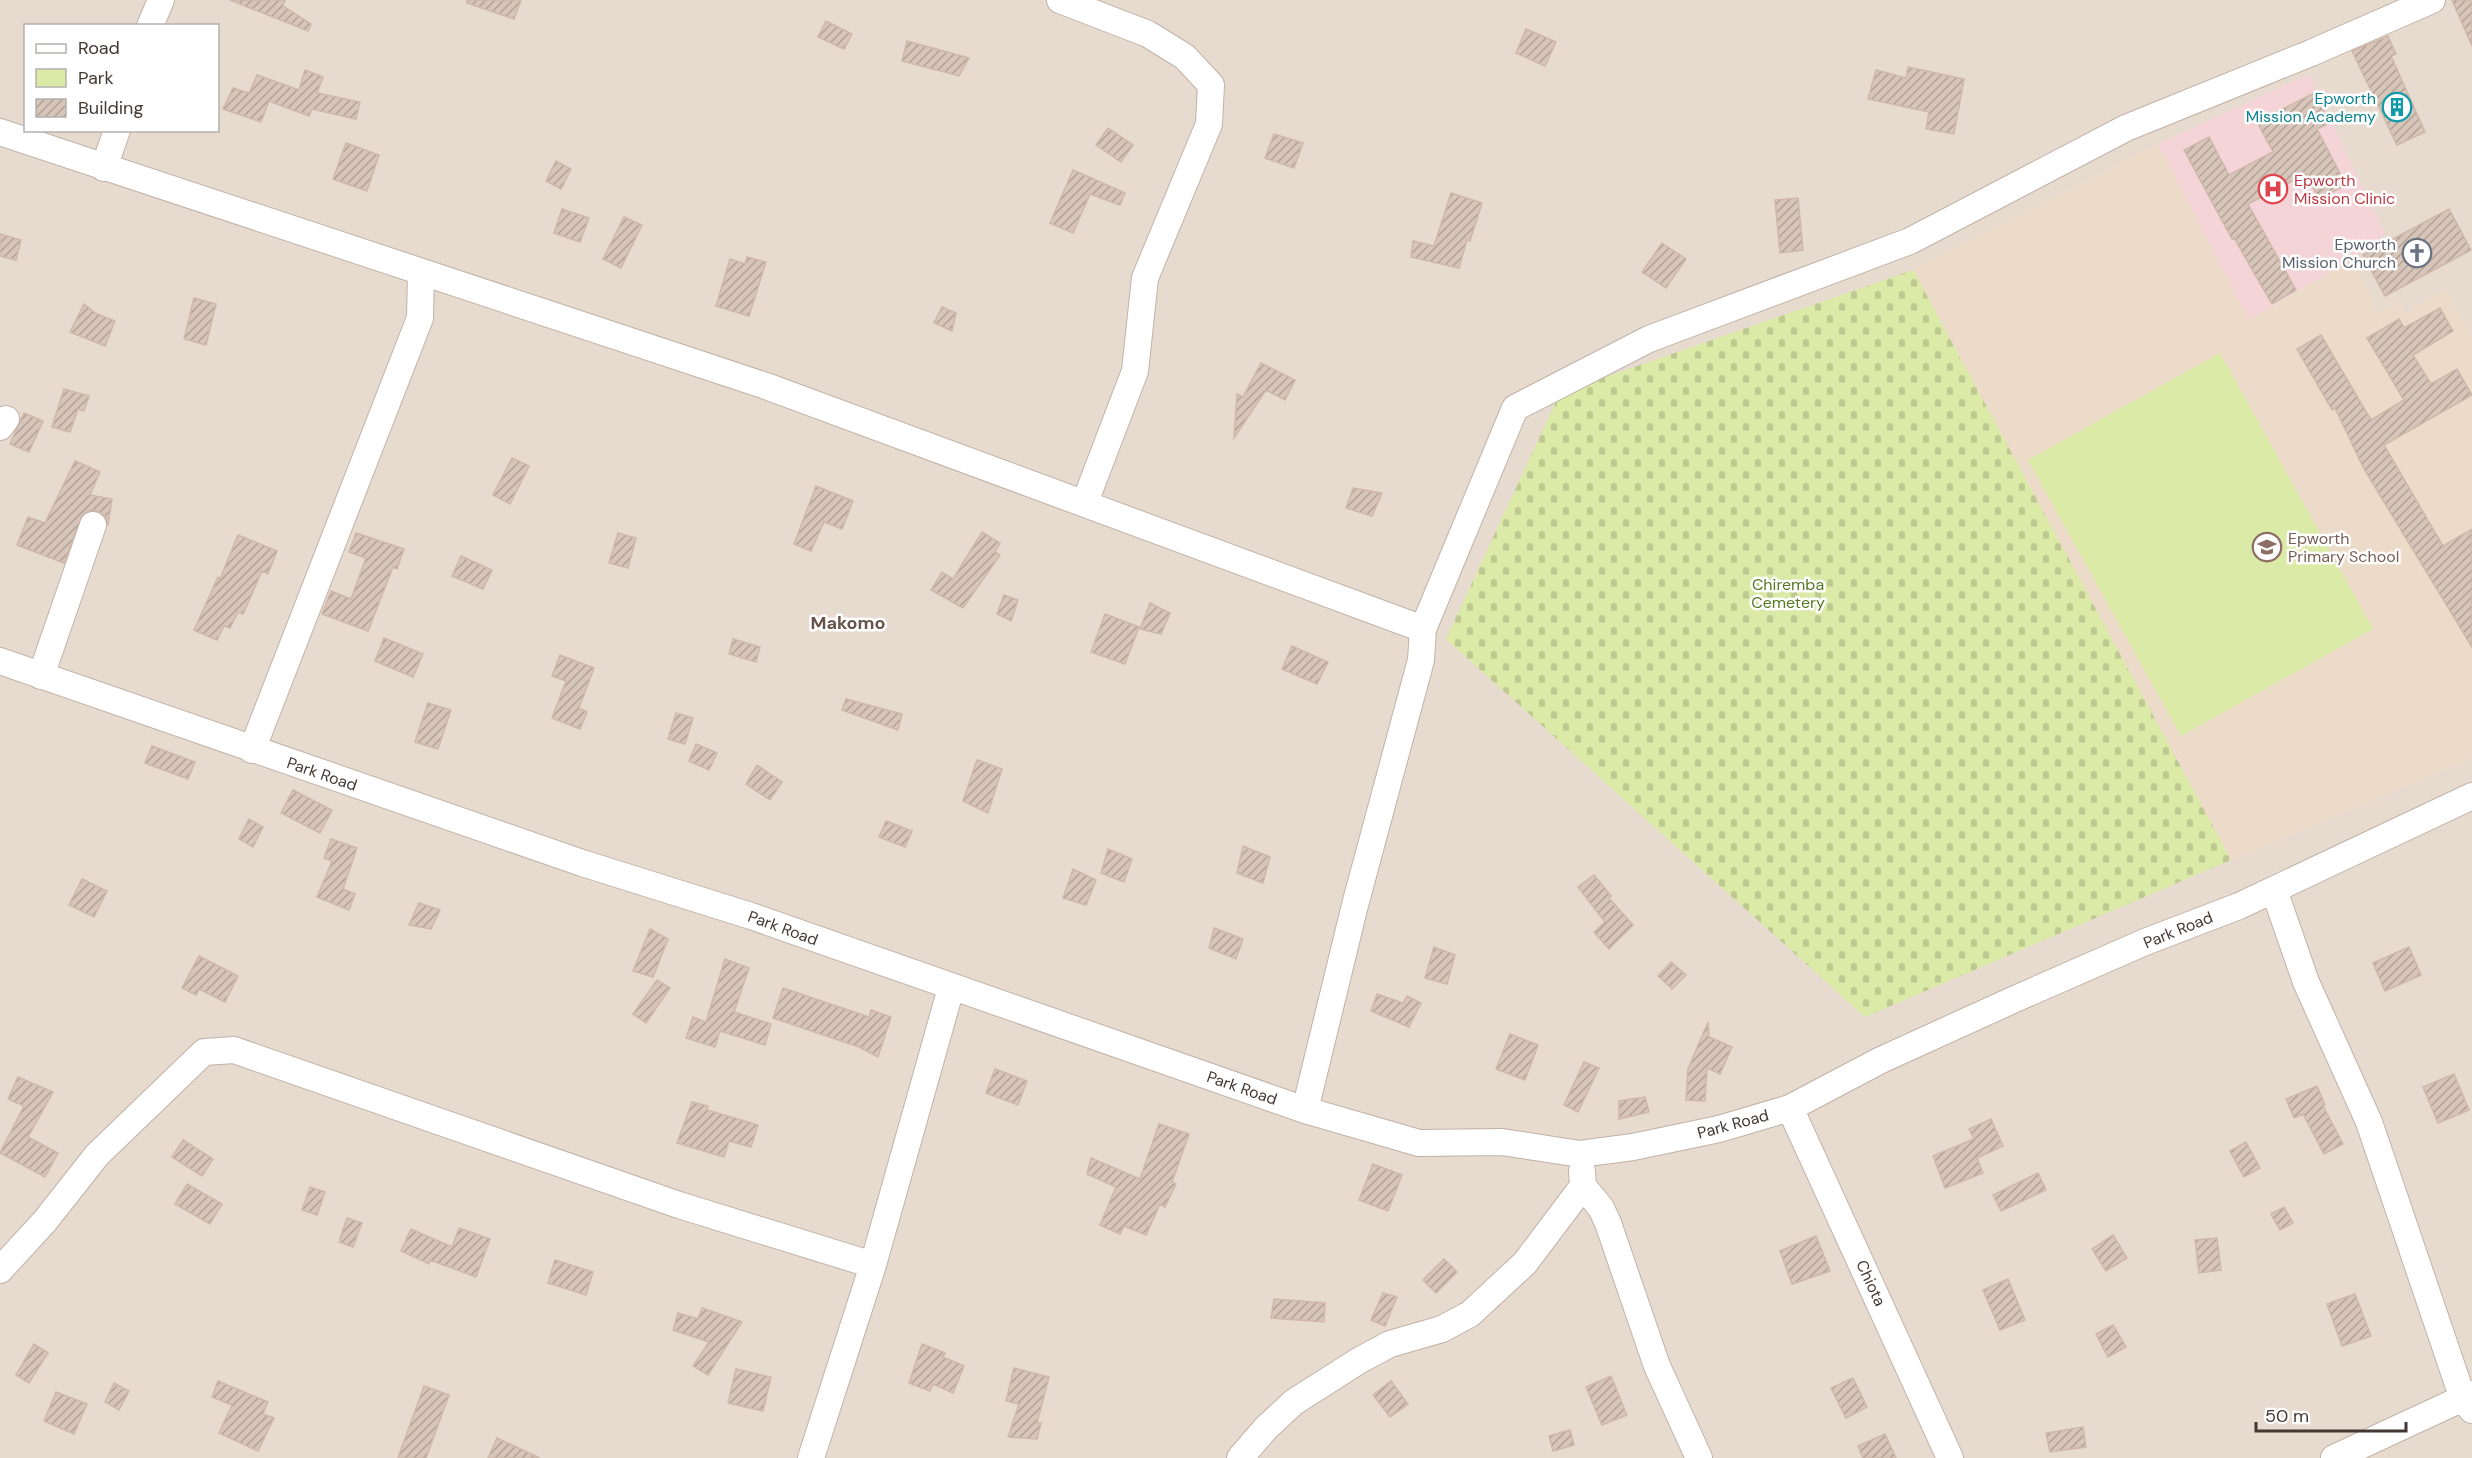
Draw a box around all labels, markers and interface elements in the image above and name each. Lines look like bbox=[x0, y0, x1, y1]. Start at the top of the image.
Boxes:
legend bbox=[24, 24, 219, 132]
text: Road bbox=[78, 36, 120, 60]
text: Park bbox=[78, 66, 114, 90]
place label: Epworth Mission Academy bbox=[2246, 88, 2376, 127]
building icon: Epworth Mission Academy bbox=[2381, 91, 2413, 123]
text: Building bbox=[78, 96, 143, 120]
place label: Epworth Mission Clinic bbox=[2294, 170, 2395, 209]
hospital icon: Epworth Mission Clinic bbox=[2257, 173, 2289, 205]
place label: Epworth Mission Church bbox=[2282, 234, 2396, 273]
church icon: Epworth Mission Church bbox=[2401, 237, 2433, 269]
place label: Epworth Primary School bbox=[2288, 528, 2399, 567]
school or university icon: Epworth Primary School bbox=[2251, 531, 2283, 563]
park label: Chiremba Cemetery bbox=[1751, 574, 1825, 613]
district label: Makomo bbox=[810, 611, 886, 635]
street label: Park Road bbox=[284, 752, 360, 796]
street label: Park Road bbox=[745, 906, 821, 950]
street label: Park Road bbox=[2140, 907, 2216, 953]
street label: Park Road bbox=[1204, 1066, 1280, 1110]
street label: Park Road bbox=[1695, 1104, 1771, 1144]
street label: Chiota bbox=[1851, 1257, 1891, 1309]
scale bar bbox=[2256, 1395, 2406, 1433]
text: 50 m bbox=[2265, 1404, 2309, 1428]

